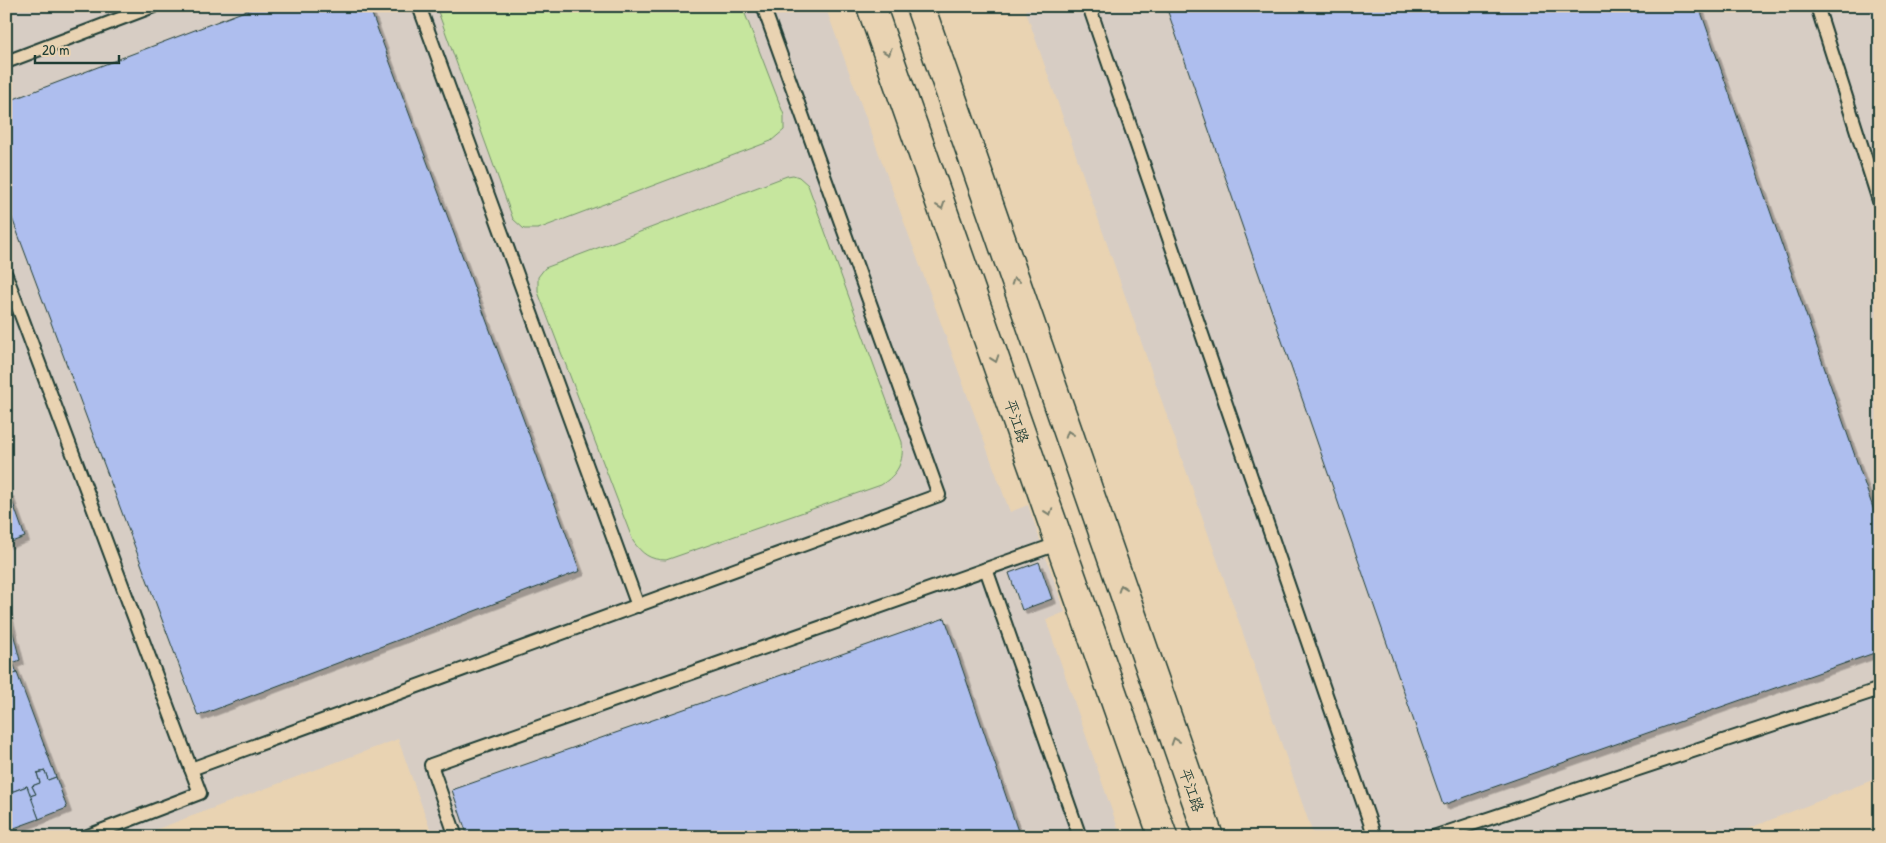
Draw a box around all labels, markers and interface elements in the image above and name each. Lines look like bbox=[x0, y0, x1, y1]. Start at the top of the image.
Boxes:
scale bar bbox=[35, 32, 119, 64]
text: 20 m bbox=[42, 39, 69, 60]
one-way arrow bbox=[882, 48, 892, 56]
one-way arrow bbox=[935, 201, 945, 209]
one-way arrow bbox=[1011, 277, 1021, 285]
one-way arrow bbox=[989, 354, 999, 363]
street label: 平江路 bbox=[1000, 396, 1034, 446]
one-way arrow bbox=[1065, 430, 1075, 439]
one-way arrow bbox=[1043, 508, 1053, 516]
one-way arrow bbox=[1118, 584, 1128, 592]
one-way arrow bbox=[1171, 737, 1181, 746]
street label: 平江路 bbox=[1175, 765, 1209, 815]

